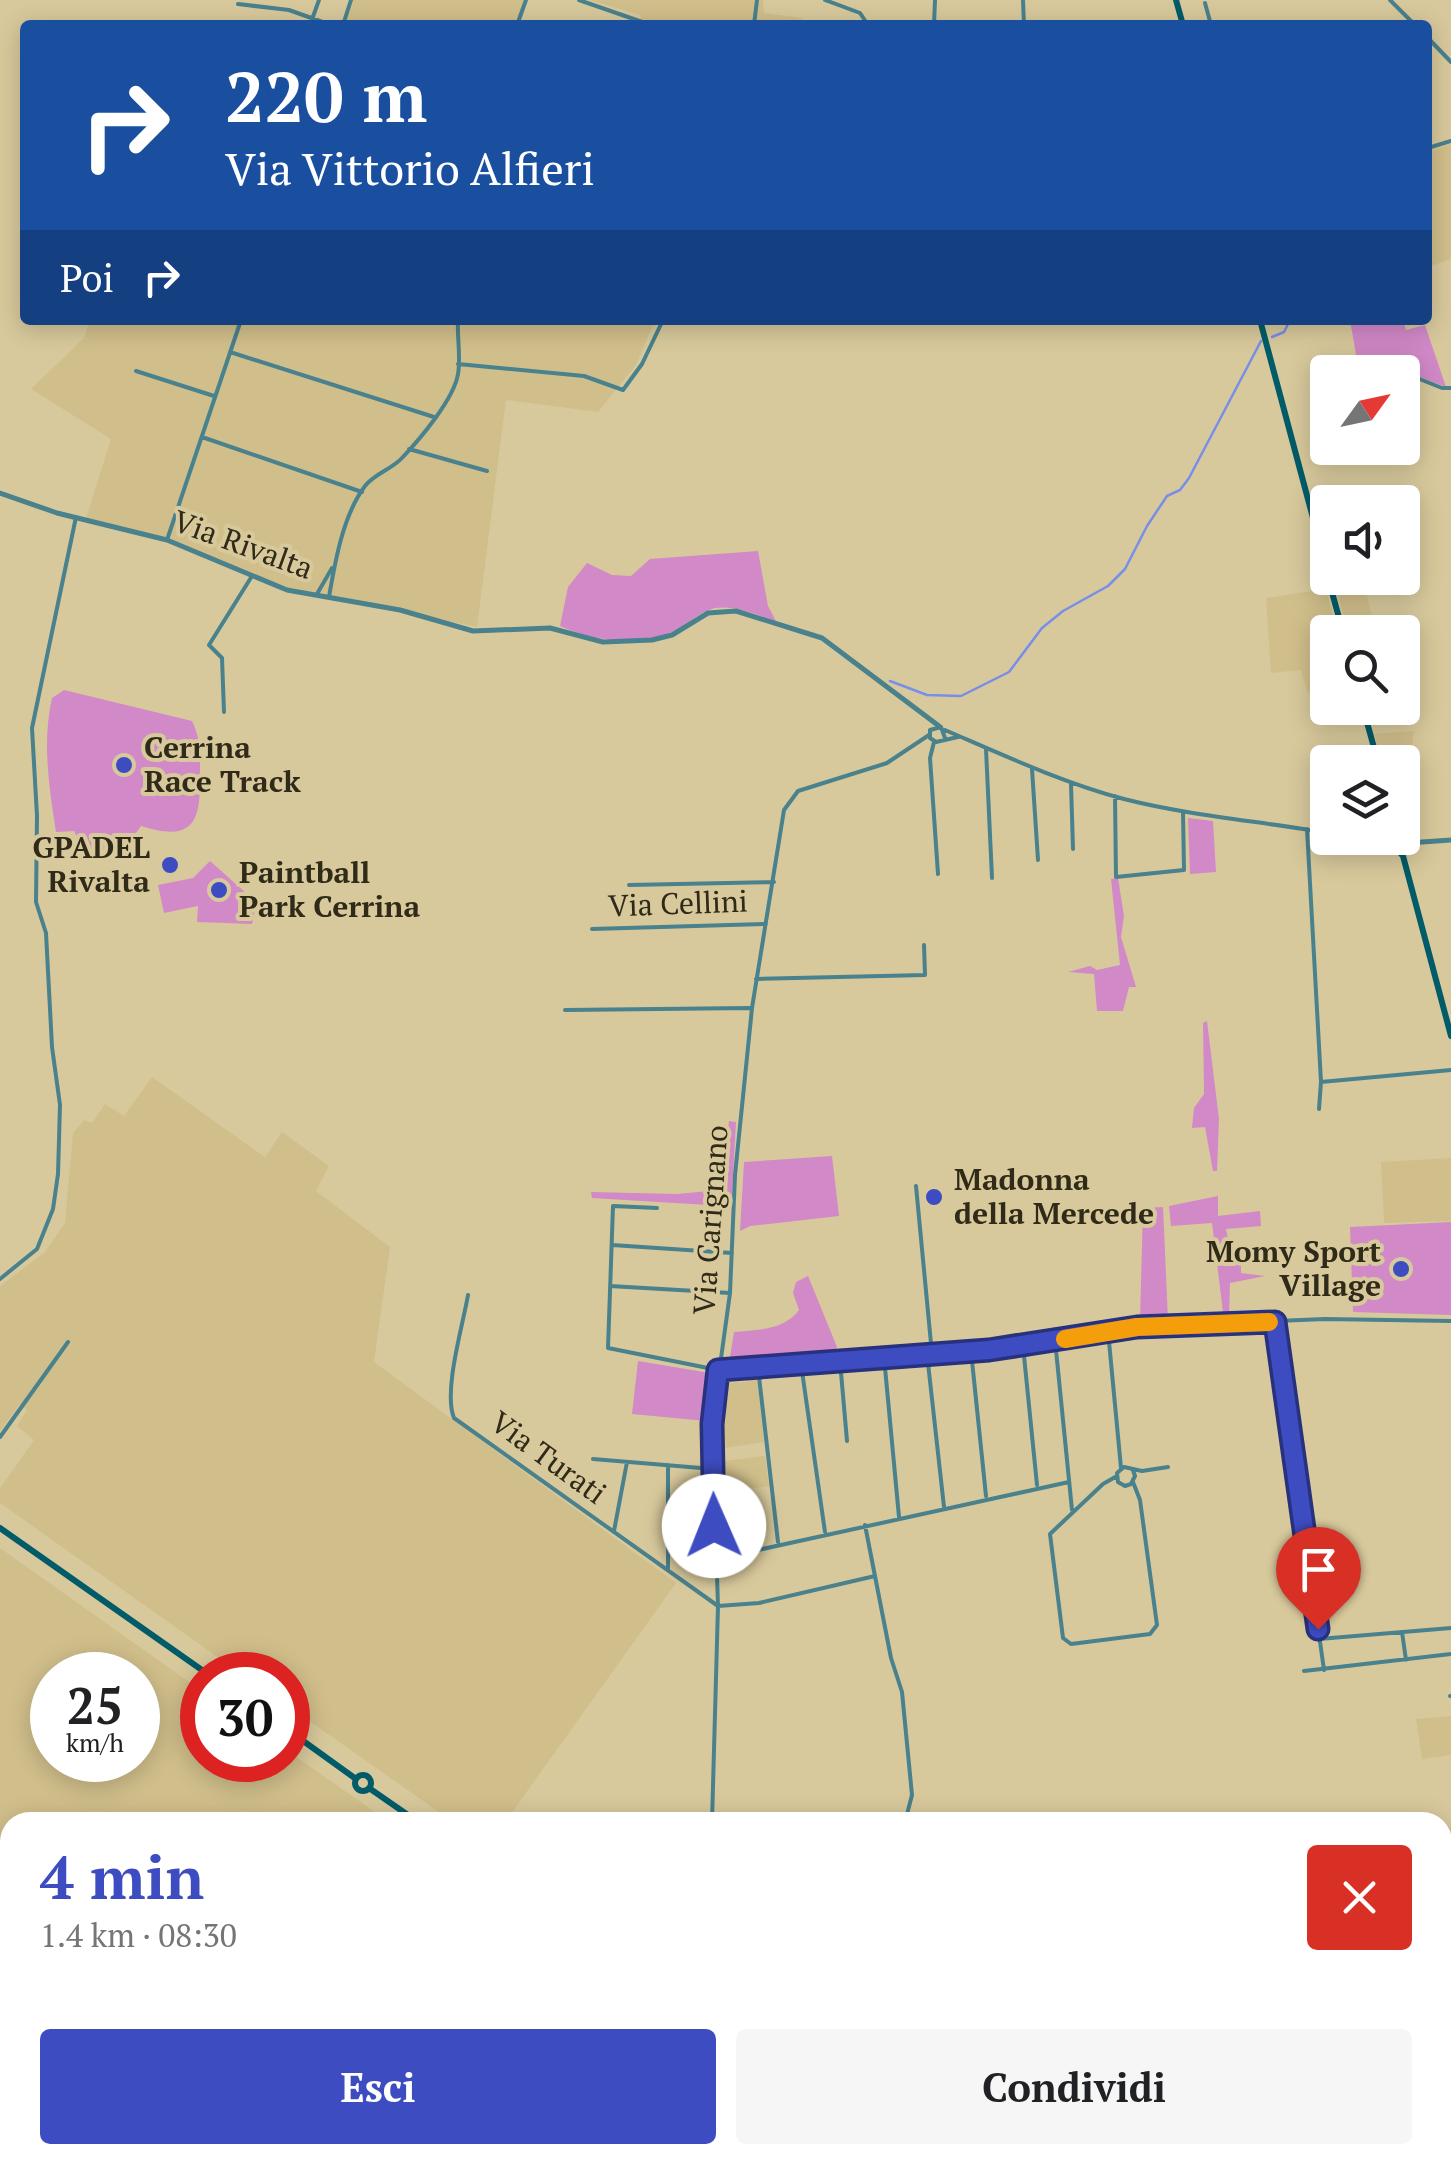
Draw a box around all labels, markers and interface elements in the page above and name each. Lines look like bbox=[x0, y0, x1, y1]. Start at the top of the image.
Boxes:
text: 220 m bbox=[225, 49, 427, 142]
icon: right bbox=[60, 60, 190, 190]
text: Via Vittorio Alfieri bbox=[225, 138, 595, 198]
icon: right bbox=[134, 250, 189, 305]
text: Poi bbox=[60, 253, 114, 303]
north arrow bbox=[1310, 355, 1420, 465]
map controls bbox=[1310, 355, 1420, 855]
button: sound bbox=[1310, 485, 1420, 595]
street label: Via Rivalta bbox=[168, 500, 319, 588]
button: search bbox=[1310, 615, 1420, 725]
place label: Cerrina Race Track bbox=[144, 727, 301, 801]
button: layers bbox=[1310, 745, 1420, 855]
marker: Cerrina Race Track bbox=[113, 754, 135, 776]
place label: GPADEL Rivalta bbox=[33, 827, 151, 901]
place label: Paintball Park Cerrina bbox=[239, 852, 420, 926]
marker: GPADEL Rivalta bbox=[159, 854, 181, 876]
marker: Paintball Park Cerrina bbox=[208, 879, 230, 901]
street label: Via Cellini bbox=[607, 881, 748, 925]
street label: Via Carignano bbox=[683, 1124, 737, 1316]
place label: Madonna della Mercede bbox=[954, 1159, 1154, 1233]
marker: Madonna della Mercede bbox=[923, 1186, 945, 1208]
place label: Momy Sport Village bbox=[1206, 1231, 1381, 1305]
marker: Momy Sport Village bbox=[1390, 1258, 1412, 1280]
street label: Via Turati bbox=[483, 1402, 614, 1513]
position arrow bbox=[662, 1474, 766, 1578]
pin bbox=[1276, 1527, 1361, 1630]
icon: arrive bbox=[1291, 1542, 1346, 1597]
speed limit sign: 30 bbox=[180, 1652, 310, 1782]
text: 25 bbox=[67, 1672, 123, 1738]
text: km/h bbox=[66, 1726, 124, 1759]
text: 4 min bbox=[40, 1837, 204, 1916]
button: close bbox=[1307, 1845, 1412, 1950]
text: 1.4 km · 08:30 bbox=[40, 1914, 237, 1956]
button: Esci bbox=[40, 2029, 716, 2144]
button: Condividi bbox=[736, 2029, 1412, 2144]

